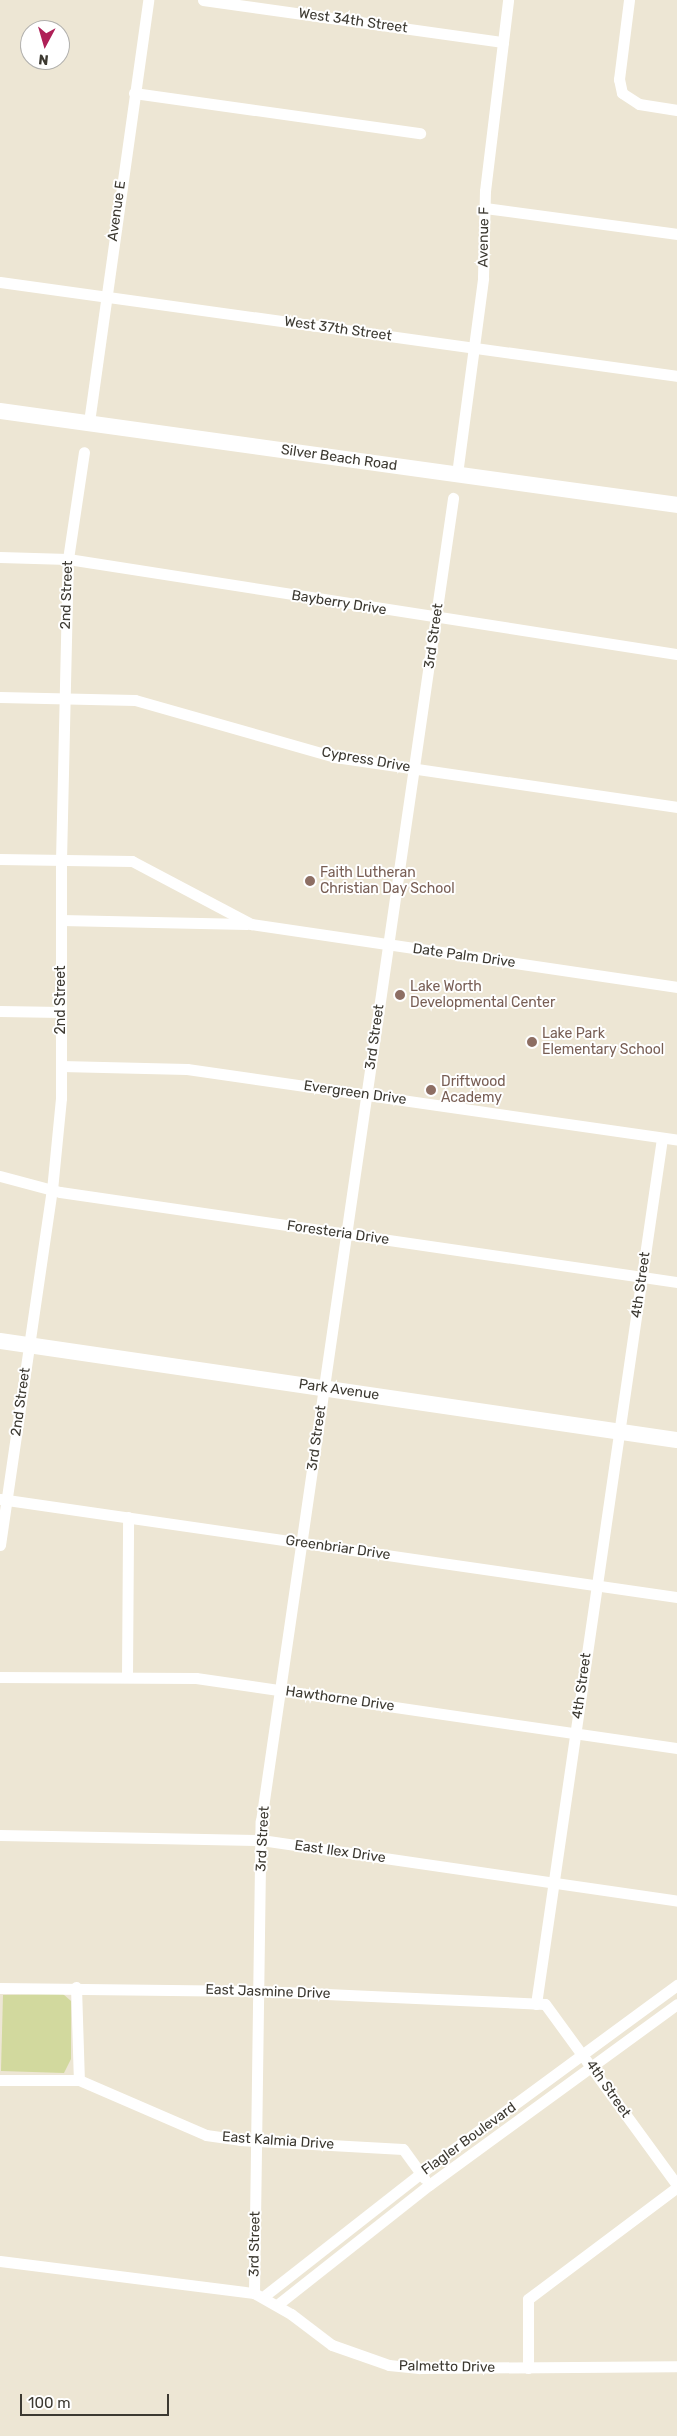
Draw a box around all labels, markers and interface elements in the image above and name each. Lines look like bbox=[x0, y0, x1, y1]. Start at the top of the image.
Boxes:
street label: West 34th Street bbox=[297, 5, 409, 37]
north arrow bbox=[20, 20, 70, 70]
text: N bbox=[38, 50, 49, 68]
street label: Avenue E bbox=[104, 180, 130, 242]
street label: Avenue F bbox=[475, 207, 493, 267]
street label: West 37th Street bbox=[283, 313, 393, 345]
street label: Silver Beach Road bbox=[280, 442, 398, 474]
street label: 2nd Street bbox=[57, 560, 77, 630]
street label: Bayberry Drive bbox=[290, 587, 388, 619]
street label: 3rd Street bbox=[421, 602, 447, 670]
street label: Cypress Drive bbox=[320, 744, 412, 776]
place label: Faith Lutheran Christian Day School bbox=[320, 865, 455, 898]
marker: Faith Lutheran Christian Day School bbox=[304, 875, 316, 887]
street label: Date Palm Drive bbox=[412, 940, 516, 972]
street label: 2nd Street bbox=[53, 966, 69, 1034]
place label: Lake Worth Developmental Center bbox=[410, 979, 555, 1012]
marker: Lake Worth Developmental Center bbox=[394, 989, 406, 1001]
street label: 3rd Street bbox=[362, 1003, 388, 1071]
place label: Lake Park Elementary School bbox=[542, 1026, 665, 1058]
marker: Lake Park Elementary School bbox=[526, 1036, 538, 1048]
place label: Driftwood Academy bbox=[441, 1074, 506, 1106]
street label: Evergreen Drive bbox=[303, 1077, 407, 1109]
marker: Driftwood Academy bbox=[425, 1084, 437, 1096]
street label: Foresteria Drive bbox=[286, 1218, 390, 1248]
street label: 4th Street bbox=[628, 1251, 654, 1319]
street label: 2nd Street bbox=[8, 1367, 34, 1437]
street label: Park Avenue bbox=[297, 1376, 381, 1404]
street label: 3rd Street bbox=[304, 1404, 330, 1472]
street label: Greenbriar Drive bbox=[284, 1532, 392, 1564]
street label: 4th Street bbox=[569, 1652, 595, 1720]
street label: Hawthorne Drive bbox=[285, 1683, 395, 1715]
street label: 3rd Street bbox=[253, 1806, 273, 1872]
street label: East Ilex Drive bbox=[293, 1837, 387, 1867]
street label: East Jasmine Drive bbox=[205, 1981, 331, 2003]
street label: 4th Street bbox=[582, 2057, 634, 2121]
street label: Flagler Boulevard bbox=[418, 2099, 520, 2179]
street label: East Kalmia Drive bbox=[221, 2129, 335, 2153]
street label: 3rd Street bbox=[246, 2211, 264, 2277]
street label: Palmetto Drive bbox=[399, 2358, 495, 2376]
scale bar bbox=[22, 2384, 171, 2416]
text: 100 m bbox=[28, 2394, 70, 2412]

